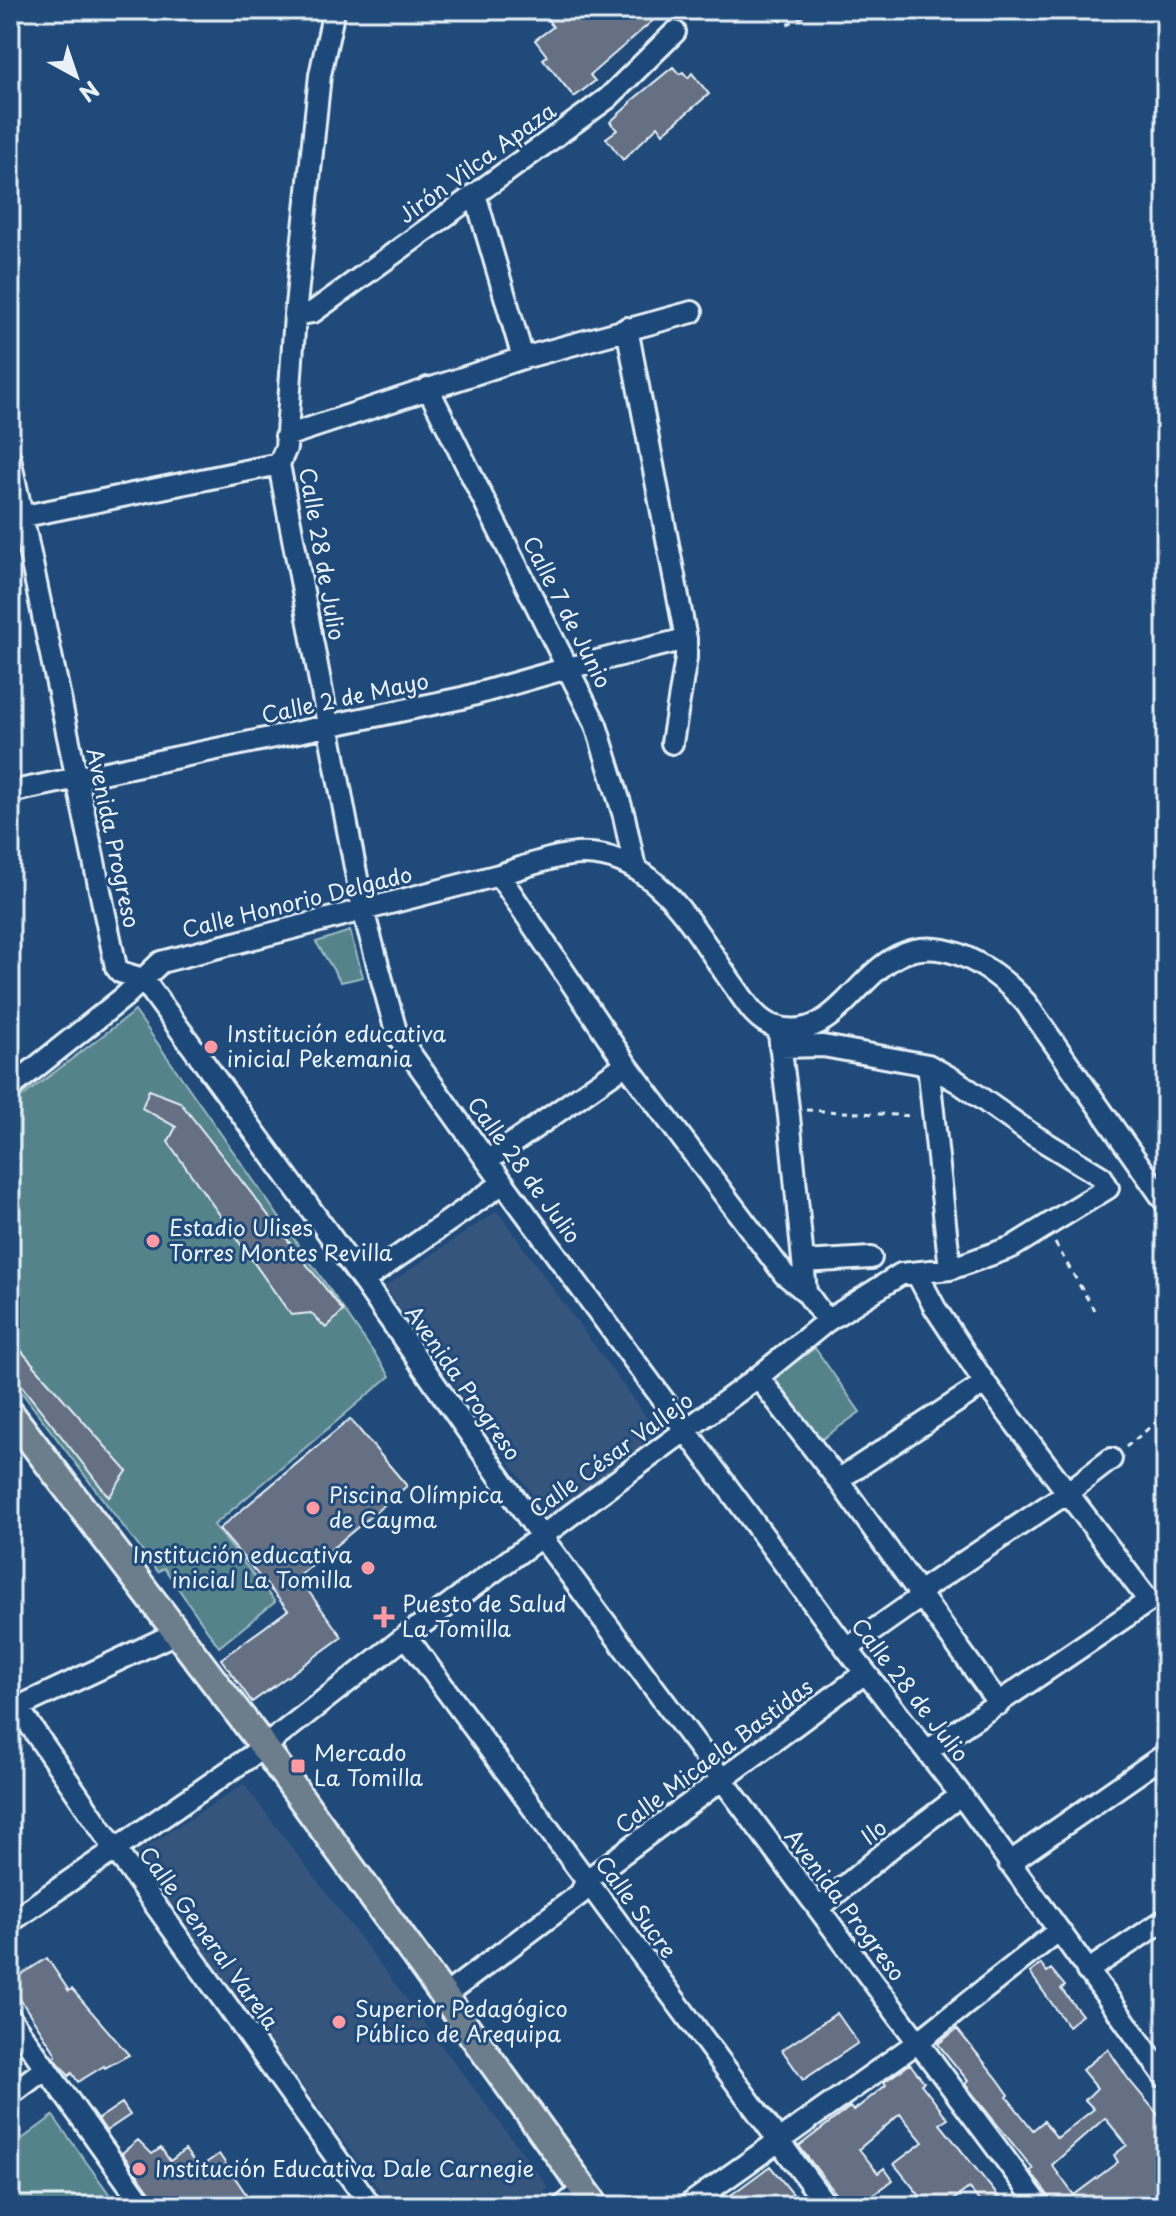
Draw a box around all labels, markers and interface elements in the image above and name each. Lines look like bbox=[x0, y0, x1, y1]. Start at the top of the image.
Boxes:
north arrow bbox=[36, 36, 116, 116]
text: N bbox=[73, 74, 107, 111]
street label: Jirón Vilca Apaza bbox=[391, 93, 562, 230]
street label: Calle 28 de Julio bbox=[292, 465, 355, 643]
street label: Calle 7 de Junio bbox=[516, 529, 621, 693]
street label: Calle 2 de Mayo bbox=[258, 663, 431, 730]
street label: Avenida Progreso bbox=[79, 745, 150, 931]
street label: Calle Honorio Delgado bbox=[178, 856, 415, 945]
place label: Institución educativa inicial Pekemania bbox=[227, 1016, 446, 1074]
marker: Institución educativa inicial Pekemania bbox=[202, 1038, 220, 1056]
street label: Calle 28 de Julio bbox=[460, 1089, 590, 1250]
place label: Estadio Ulises Torres Montes Revilla bbox=[169, 1210, 393, 1268]
marker: Estadio Ulises Torres Montes Revilla bbox=[144, 1232, 162, 1250]
street label: Avenida Progreso bbox=[398, 1298, 530, 1467]
street label: Calle César Vallejo bbox=[521, 1383, 699, 1525]
place label: Piscina Olímpica de Cayma bbox=[329, 1477, 503, 1535]
marker: Piscina Olímpica de Cayma bbox=[304, 1499, 322, 1517]
place label: Institución educativa inicial La Tomilla bbox=[133, 1537, 352, 1595]
marker: Institución educativa inicial La Tomilla bbox=[359, 1559, 377, 1577]
place label: Puesto de Salud La Tomilla bbox=[402, 1586, 567, 1644]
marker: Puesto de Salud La Tomilla bbox=[373, 1606, 395, 1628]
street label: Calle 28 de Julio bbox=[844, 1610, 978, 1768]
street label: Calle Micaela Bastidas bbox=[607, 1669, 819, 1840]
place label: Mercado La Tomilla bbox=[314, 1735, 423, 1793]
marker: Mercado La Tomilla bbox=[289, 1757, 307, 1775]
street label: Ilo bbox=[853, 1810, 893, 1851]
street label: Avenida Progreso bbox=[778, 1821, 914, 1987]
street label: Calle General Varela bbox=[132, 1839, 288, 2036]
street label: Calle Sucre bbox=[589, 1848, 686, 1964]
place label: Superior Pedagógico Público de Arequipa bbox=[355, 1991, 568, 2049]
marker: Superior Pedagógico Público de Arequipa bbox=[330, 2013, 348, 2031]
place label: Institución Educativa Dale Carnegie bbox=[155, 2151, 534, 2184]
marker: Institución Educativa Dale Carnegie bbox=[130, 2160, 148, 2178]

